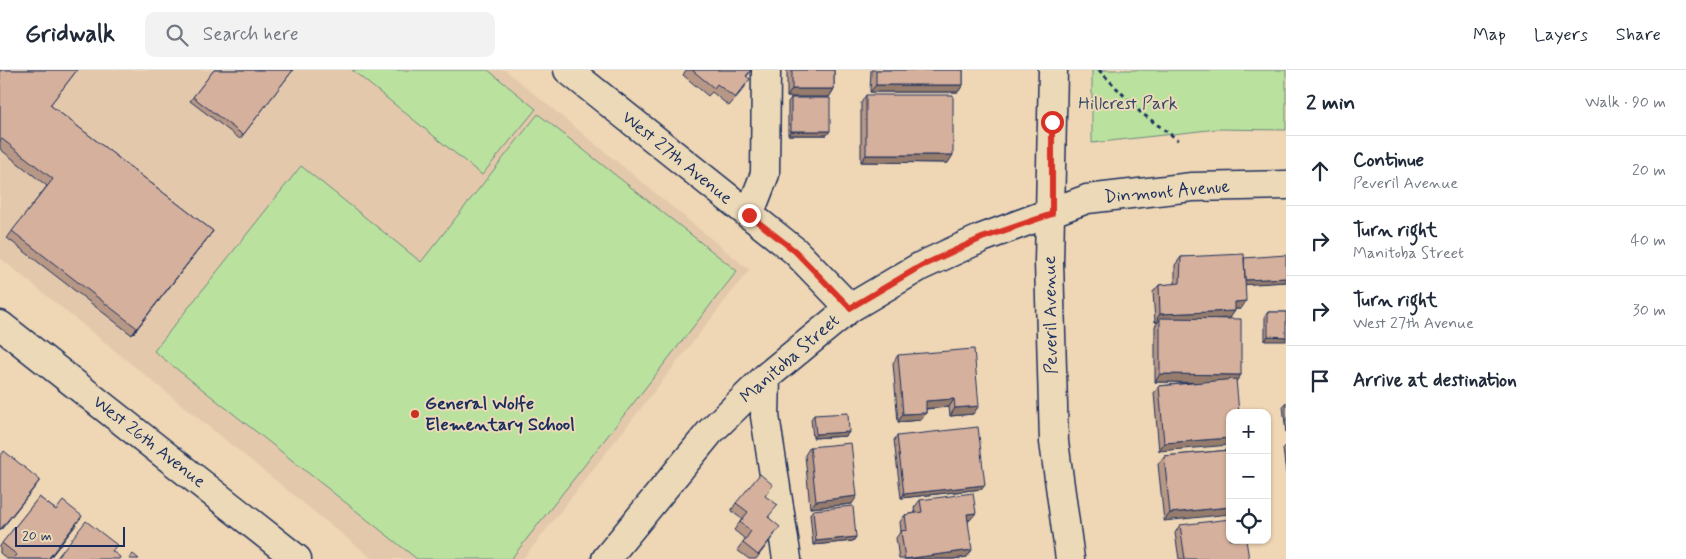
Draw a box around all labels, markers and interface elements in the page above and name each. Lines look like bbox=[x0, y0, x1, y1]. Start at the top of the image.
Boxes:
search box bbox=[145, 12, 495, 57]
text: Gridwalk bbox=[25, 19, 115, 50]
icon: search bbox=[163, 21, 191, 49]
text: Search here bbox=[203, 22, 298, 47]
text: Map bbox=[1473, 23, 1506, 47]
text: Layers bbox=[1534, 23, 1588, 47]
text: Share bbox=[1616, 23, 1661, 47]
text: 2 min bbox=[1306, 89, 1355, 117]
park label: Hillcrest Park bbox=[1078, 92, 1178, 116]
text: Walk · 90 m bbox=[1585, 92, 1666, 113]
street label: West 27th Avenue bbox=[617, 106, 738, 210]
route start bbox=[1041, 111, 1064, 134]
text: Continue bbox=[1353, 148, 1424, 173]
icon: ahead bbox=[1306, 157, 1334, 185]
text: 20 m bbox=[1632, 160, 1666, 181]
text: Peveril Avenue bbox=[1353, 173, 1458, 194]
street label: Dinmont Avenue bbox=[1103, 175, 1231, 209]
route end bbox=[738, 204, 761, 227]
text: Turn right bbox=[1353, 218, 1437, 243]
icon: right bbox=[1306, 227, 1334, 255]
text: 40 m bbox=[1630, 230, 1666, 251]
text: Manitoba Street bbox=[1353, 243, 1464, 264]
street label: Peveril Avenue bbox=[1038, 256, 1064, 374]
text: Turn right bbox=[1353, 288, 1437, 313]
icon: right bbox=[1306, 297, 1334, 325]
text: 30 m bbox=[1633, 300, 1666, 321]
street label: Manitoba Street bbox=[735, 309, 845, 409]
text: West 27th Avenue bbox=[1353, 313, 1474, 334]
icon: arrive bbox=[1306, 367, 1334, 395]
text: Arrive at destination bbox=[1353, 368, 1517, 393]
street label: West 26th Avenue bbox=[88, 390, 210, 494]
place label: General Wolfe Elementary School bbox=[425, 392, 575, 437]
marker: General Wolfe Elementary School bbox=[409, 408, 421, 420]
map controls bbox=[1226, 409, 1271, 544]
button: + bbox=[1226, 409, 1271, 454]
button: − bbox=[1226, 454, 1271, 499]
button: locate bbox=[1226, 499, 1271, 544]
scale bar bbox=[15, 524, 125, 547]
text: 20 m bbox=[22, 527, 52, 545]

